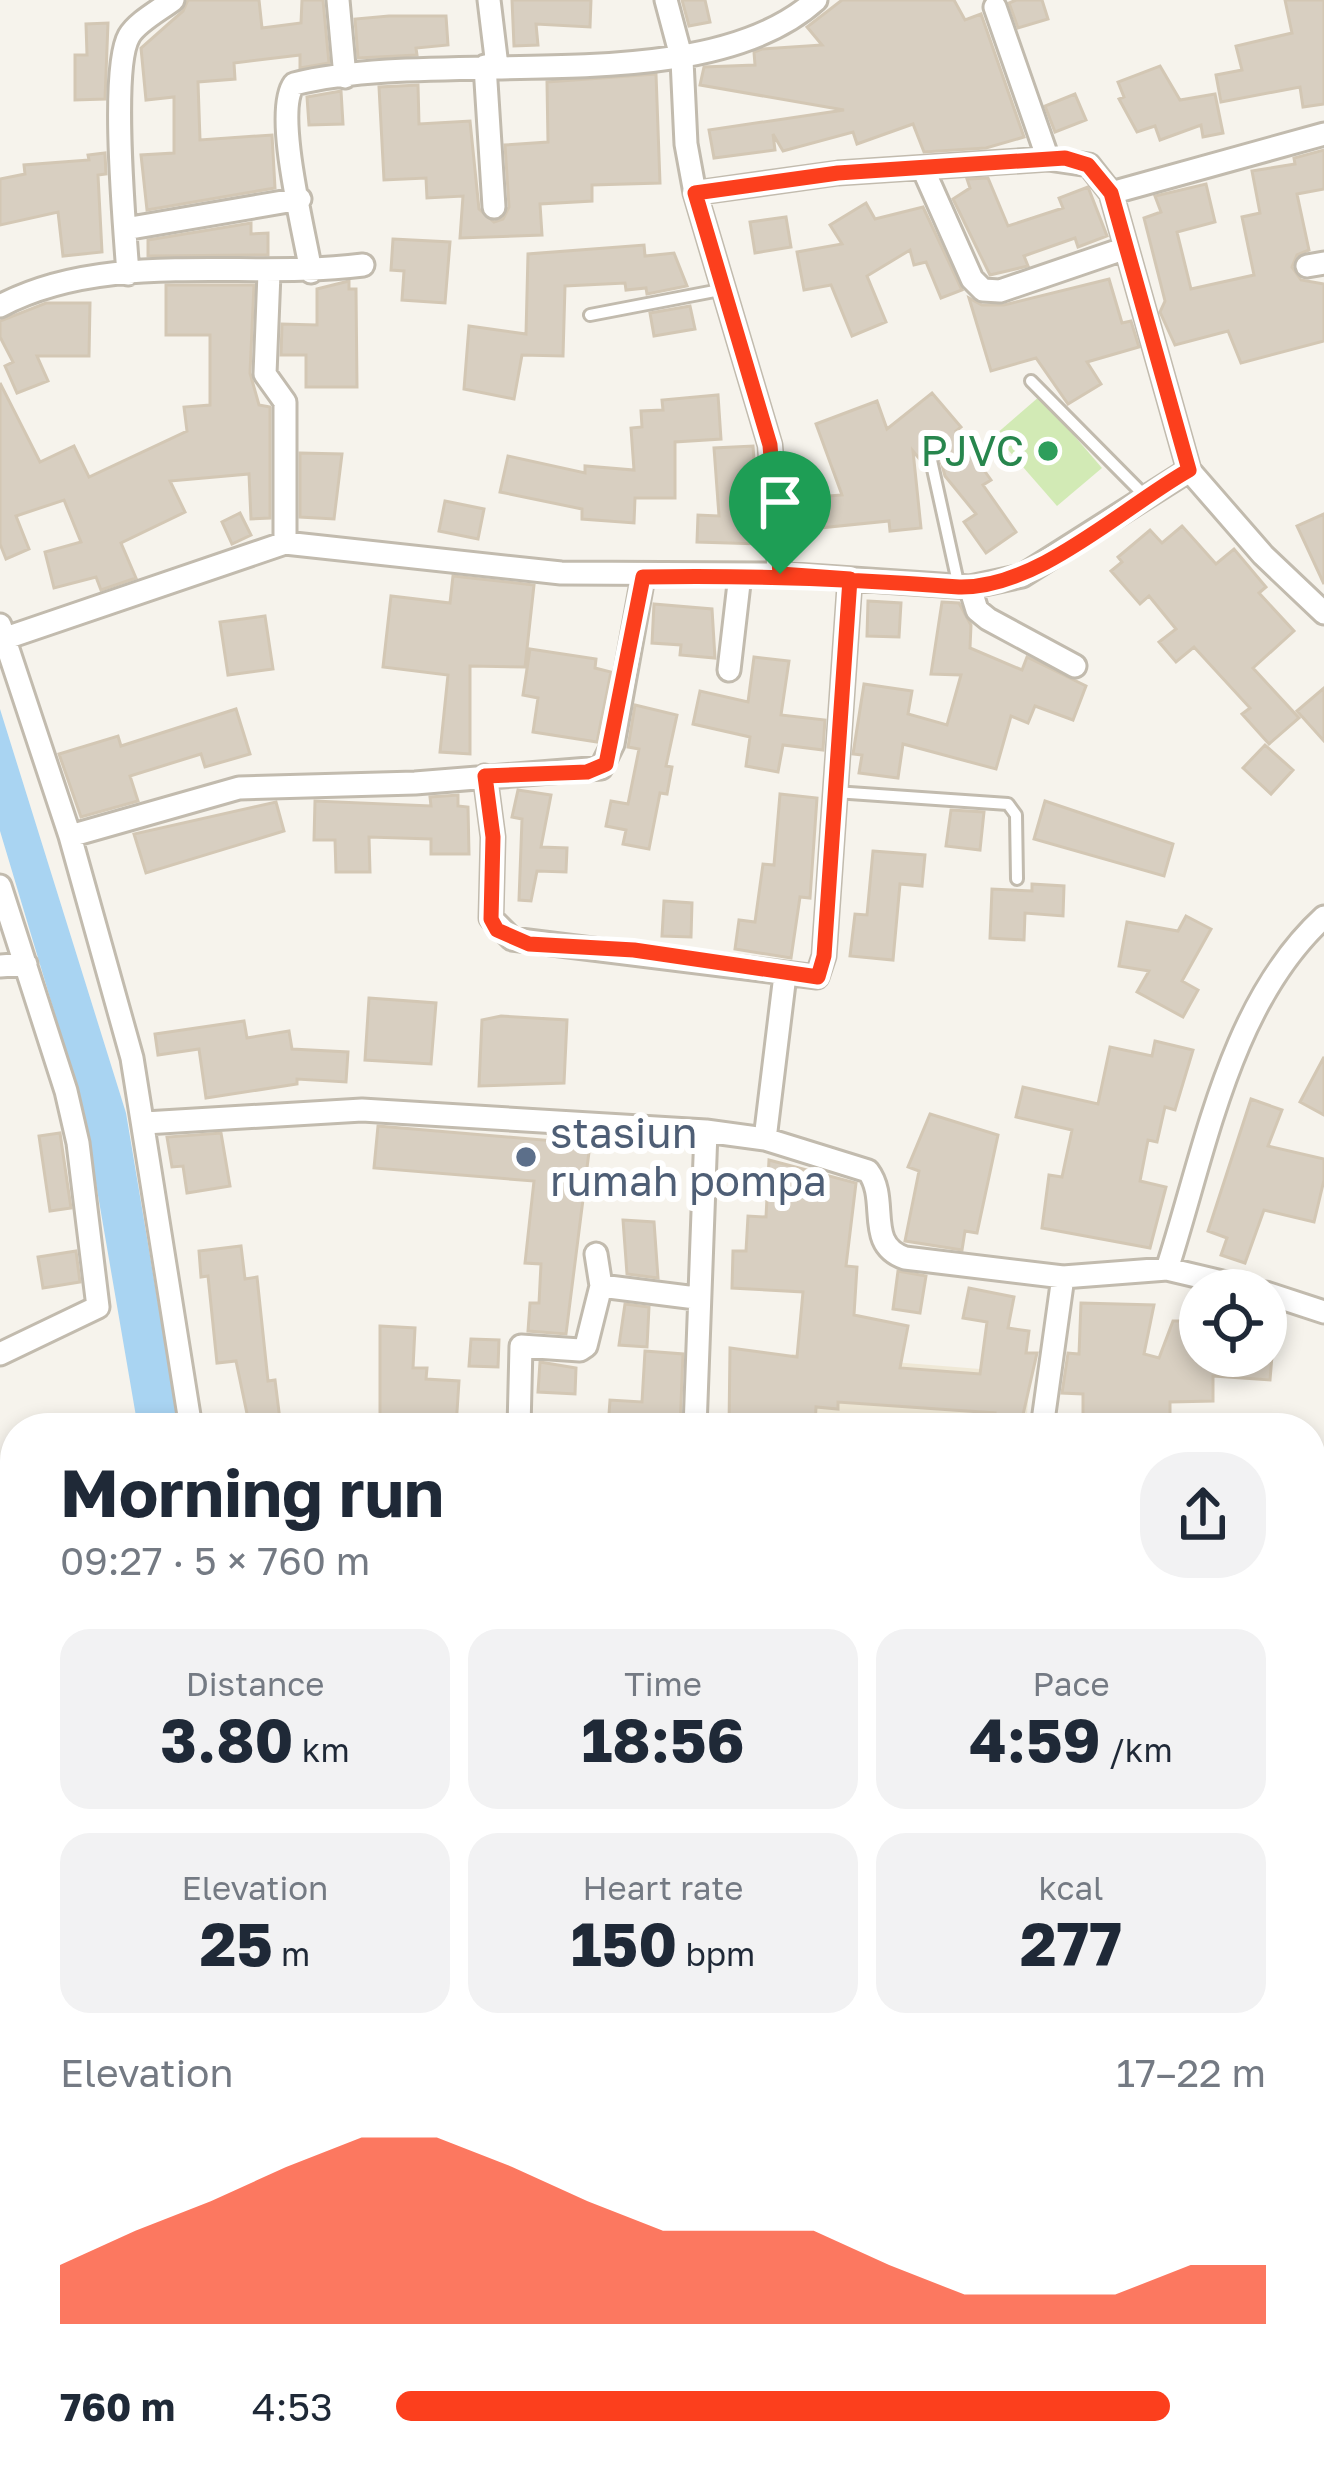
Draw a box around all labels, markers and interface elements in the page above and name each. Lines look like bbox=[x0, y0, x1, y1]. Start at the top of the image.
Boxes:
place label: PJVC bbox=[920, 425, 1024, 475]
marker: PJVC bbox=[1035, 438, 1061, 464]
pin bbox=[729, 451, 831, 574]
icon: arrive bbox=[747, 469, 813, 535]
place label: stasiun rumah pompa bbox=[550, 1107, 827, 1205]
marker: stasiun rumah pompa bbox=[513, 1144, 539, 1170]
map controls bbox=[1179, 1269, 1287, 1377]
button: locate bbox=[1179, 1269, 1287, 1377]
text: Morning run bbox=[60, 1452, 444, 1532]
button: share bbox=[1140, 1452, 1266, 1578]
text: 09:27 · 5 × 760 m bbox=[60, 1537, 370, 1584]
text: Distance bbox=[186, 1664, 324, 1703]
text: Time bbox=[624, 1664, 702, 1703]
text: Pace bbox=[1032, 1664, 1110, 1703]
text: 3.80 bbox=[160, 1703, 294, 1775]
text: 18:56 bbox=[581, 1703, 745, 1775]
text: 4:59 bbox=[969, 1703, 1101, 1775]
text: km bbox=[294, 1730, 350, 1769]
text: /km bbox=[1101, 1730, 1173, 1769]
text: Elevation bbox=[182, 1868, 328, 1907]
text: Heart rate bbox=[582, 1868, 744, 1907]
text: kcal bbox=[1038, 1868, 1104, 1907]
text: 25 bbox=[200, 1907, 273, 1979]
text: 150 bbox=[571, 1907, 677, 1979]
text: 277 bbox=[1020, 1907, 1122, 1979]
text: m bbox=[273, 1934, 310, 1973]
text: bpm bbox=[677, 1934, 755, 1973]
text: Elevation bbox=[60, 2049, 233, 2096]
text: 17–22 m bbox=[1116, 2049, 1266, 2096]
text: 760 m bbox=[60, 2383, 175, 2430]
text: 4:53 bbox=[252, 2383, 333, 2430]

